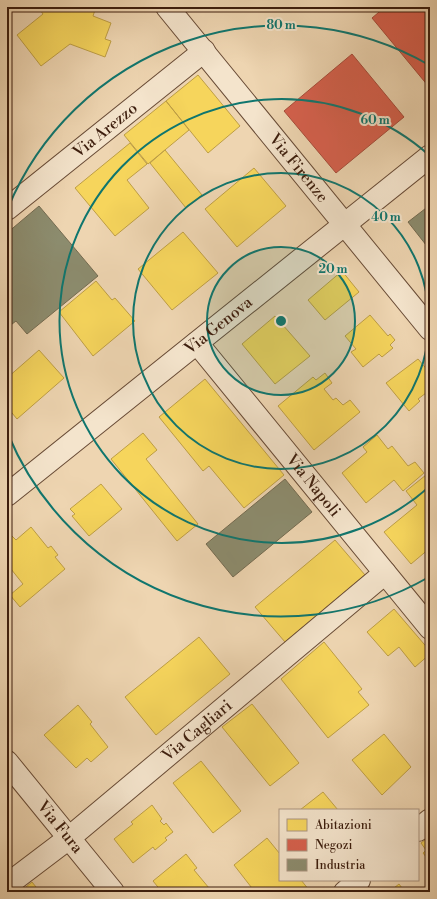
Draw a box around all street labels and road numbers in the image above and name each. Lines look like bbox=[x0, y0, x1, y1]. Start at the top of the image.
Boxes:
street label: Via Arezzo bbox=[68, 98, 142, 163]
street label: Via Firenze bbox=[264, 129, 333, 207]
street label: Via Genova bbox=[180, 292, 257, 359]
street label: Via Napoli bbox=[281, 449, 345, 521]
street label: Via Cagliari bbox=[157, 696, 236, 766]
street label: Via Fura bbox=[32, 796, 88, 858]

